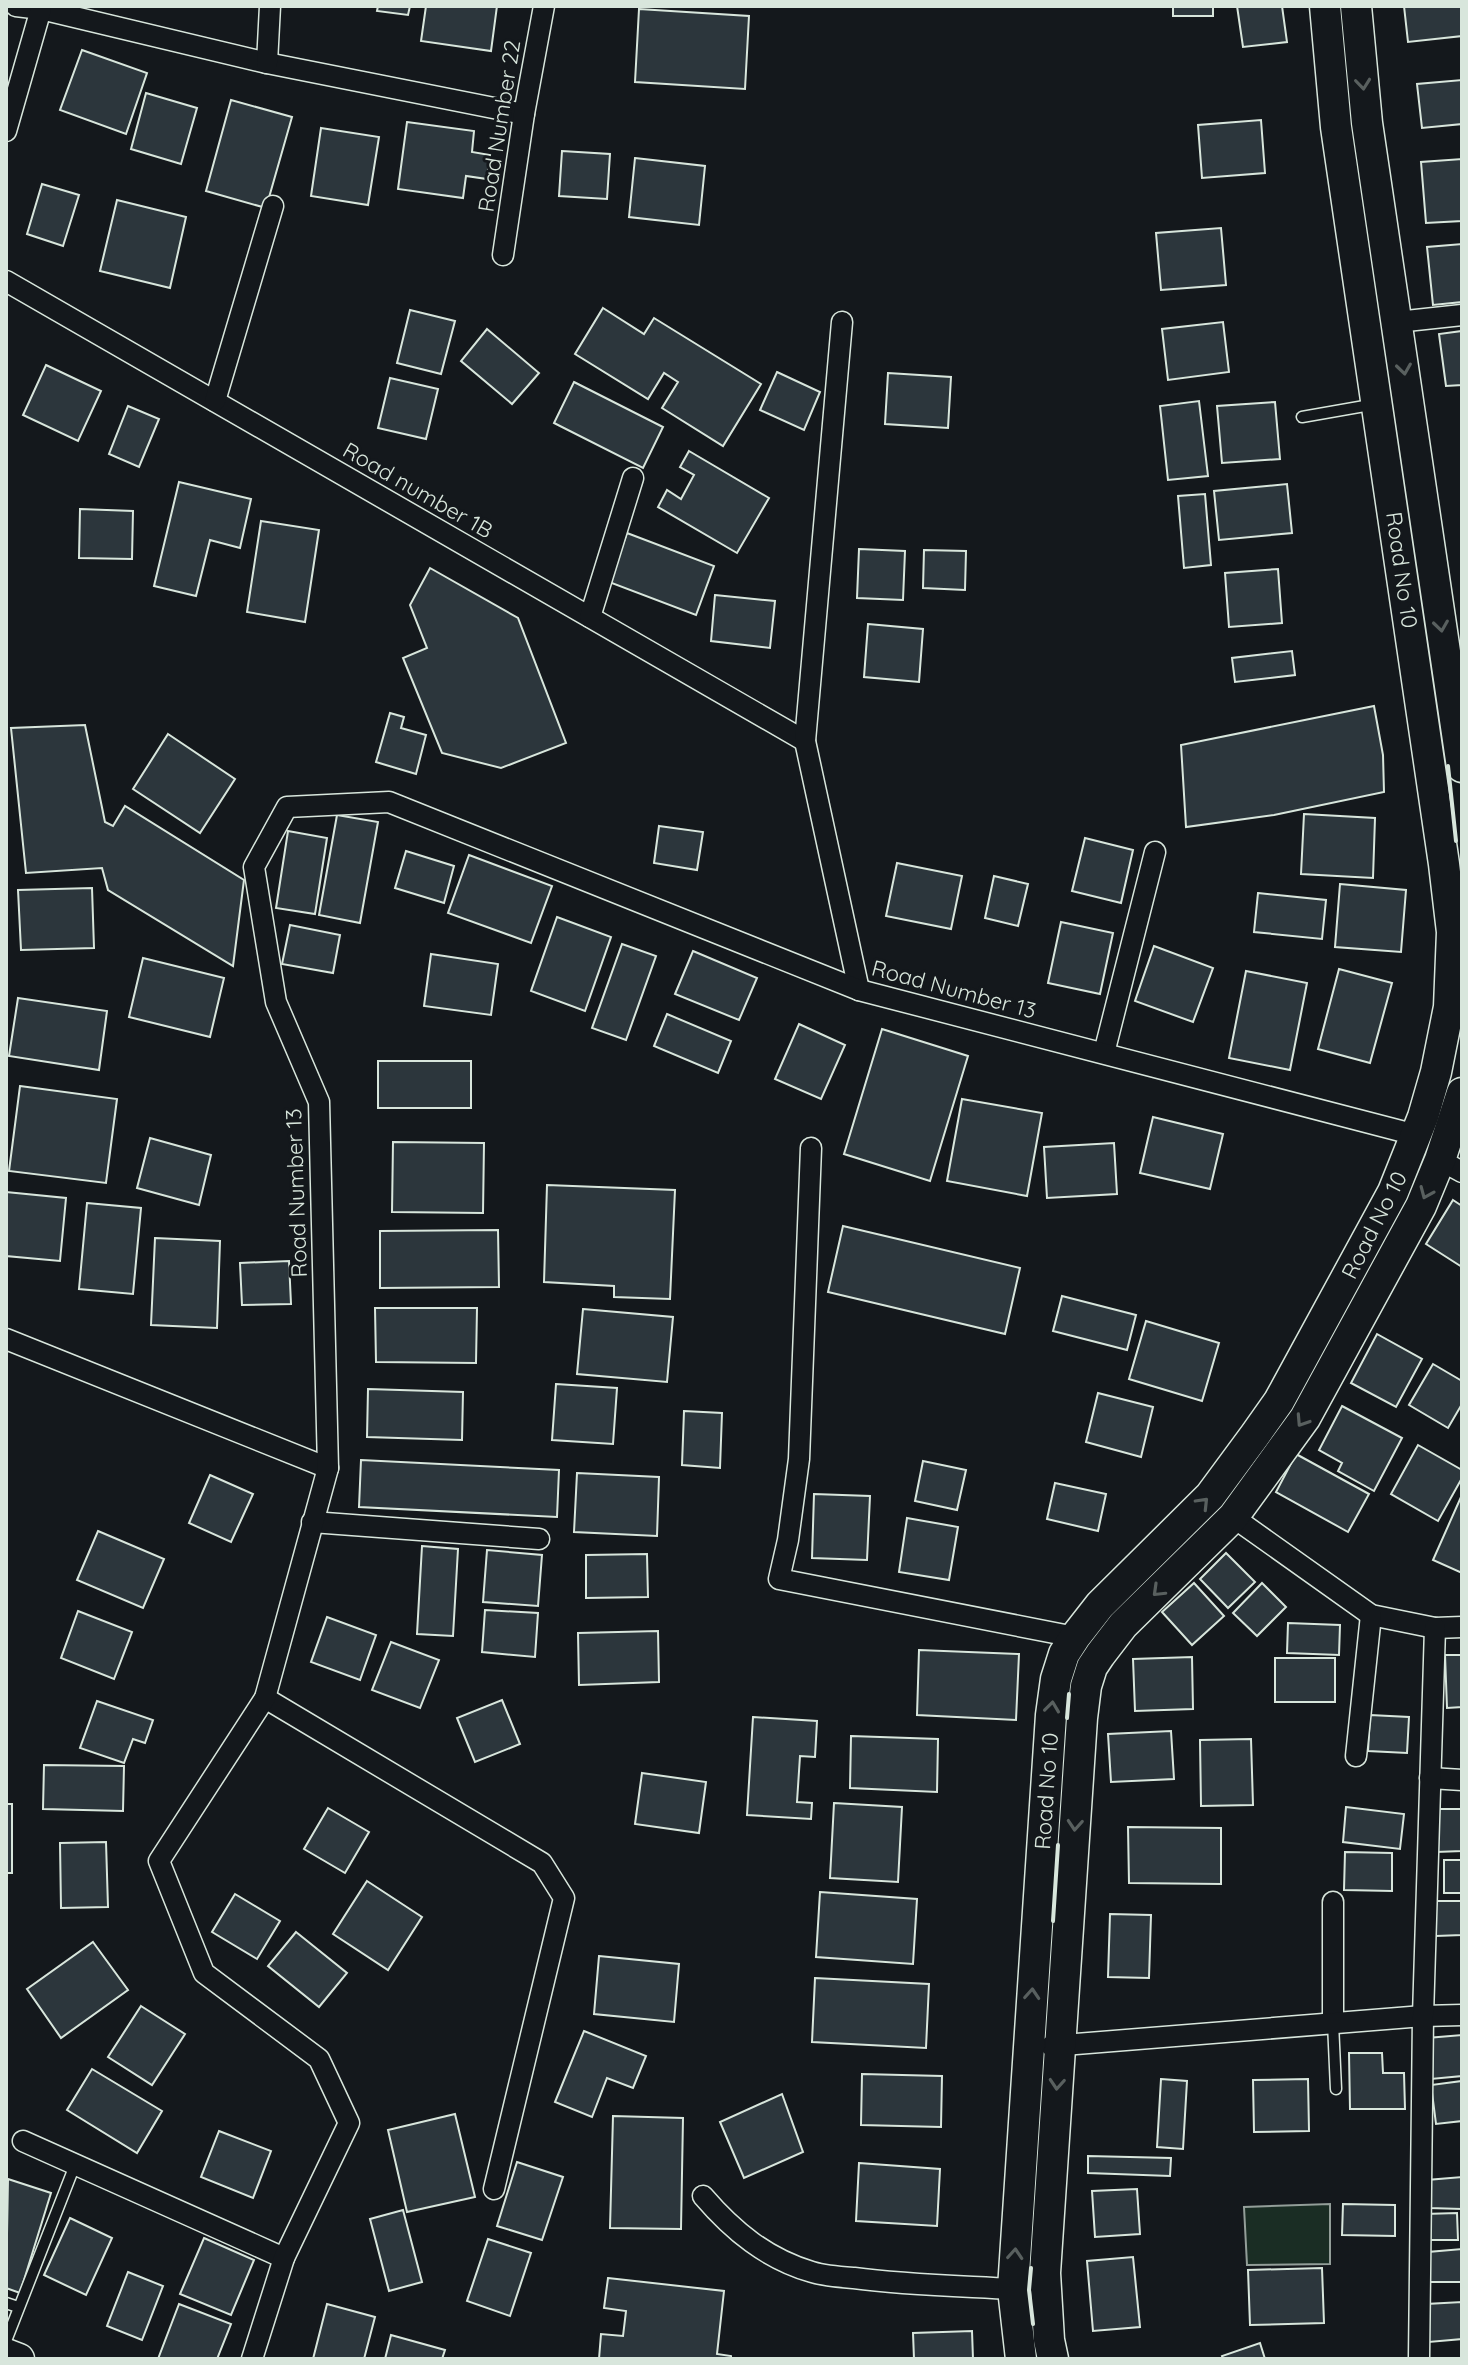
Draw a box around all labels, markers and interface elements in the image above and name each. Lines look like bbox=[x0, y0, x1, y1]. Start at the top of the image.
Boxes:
street label: Road Number 22 bbox=[472, 38, 526, 214]
one-way arrow bbox=[1354, 78, 1371, 91]
one-way arrow bbox=[1395, 362, 1412, 376]
street label: Road number 1B bbox=[338, 436, 498, 544]
street label: Road No 10 bbox=[1380, 510, 1424, 630]
one-way arrow bbox=[1432, 619, 1449, 633]
street label: Road Number 13 bbox=[869, 954, 1039, 1024]
street label: Road Number 13 bbox=[279, 1108, 313, 1278]
street label: Road No 10 bbox=[1335, 1166, 1413, 1284]
one-way arrow bbox=[1420, 1185, 1436, 1199]
one-way arrow bbox=[1297, 1412, 1312, 1427]
one-way arrow bbox=[1193, 1498, 1208, 1512]
one-way arrow bbox=[1153, 1582, 1167, 1597]
one-way arrow bbox=[1044, 1700, 1061, 1713]
street label: Road No 10 bbox=[1028, 1732, 1064, 1850]
one-way arrow bbox=[1067, 1819, 1084, 1832]
one-way arrow bbox=[1023, 1987, 1040, 2000]
one-way arrow bbox=[1049, 2078, 1066, 2091]
one-way arrow bbox=[1006, 2247, 1023, 2260]

